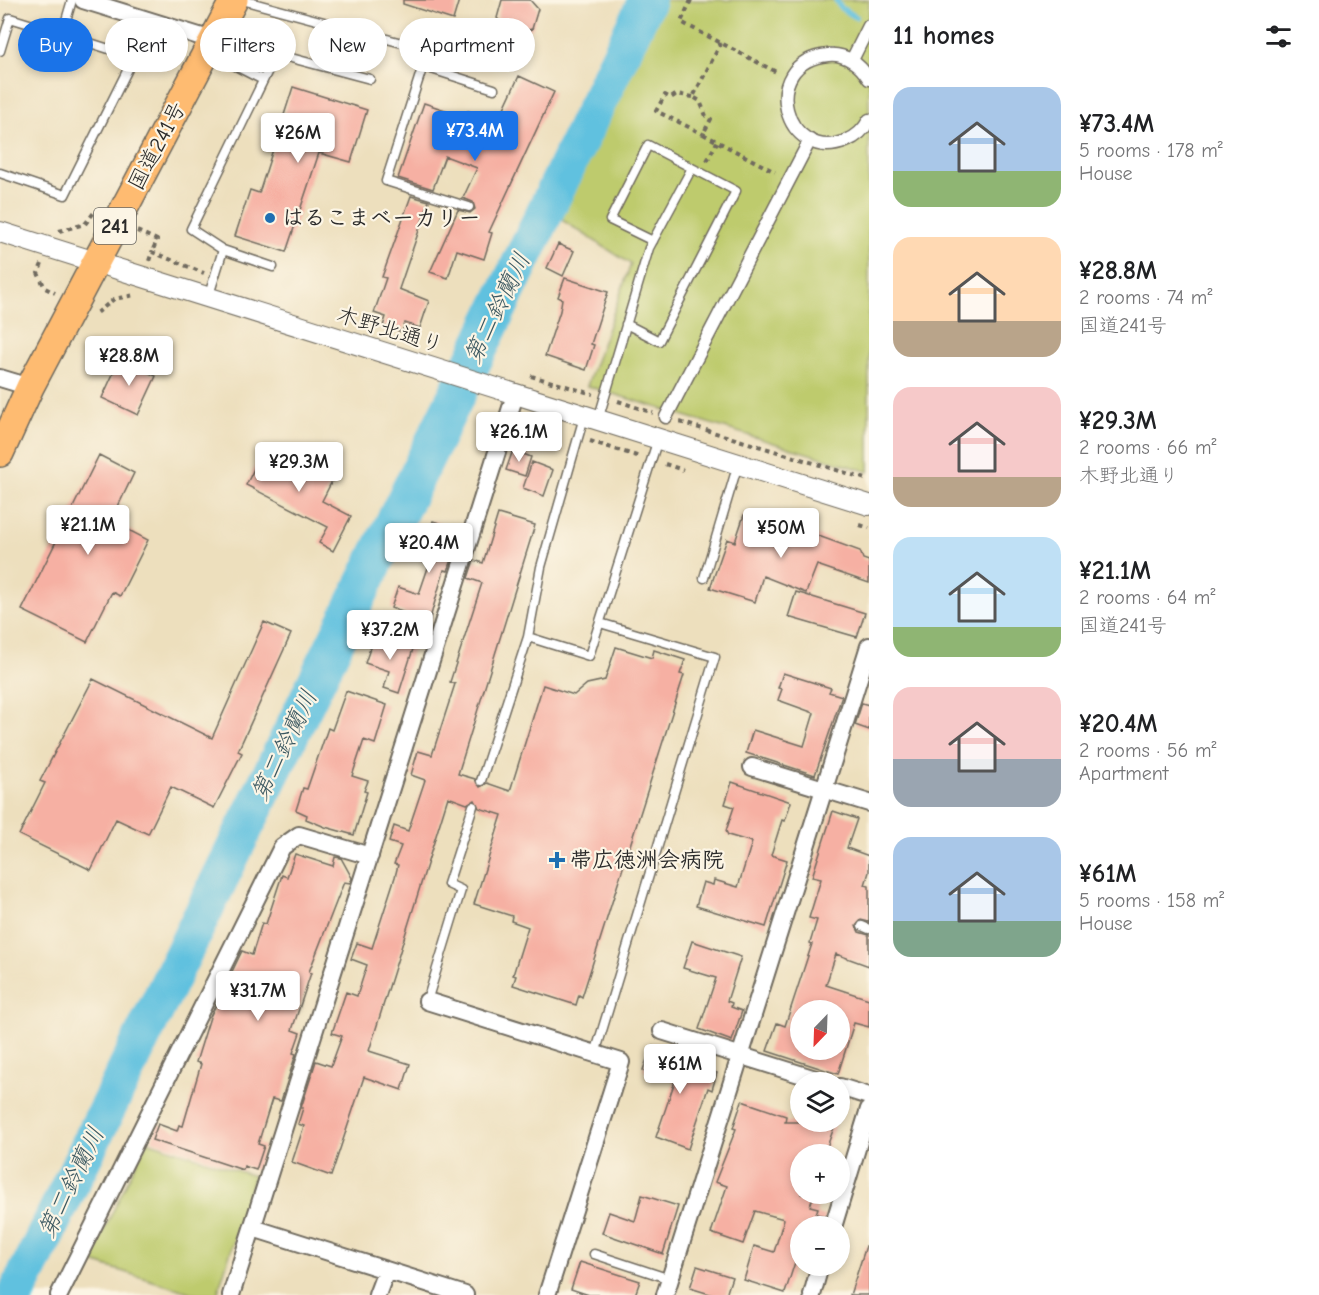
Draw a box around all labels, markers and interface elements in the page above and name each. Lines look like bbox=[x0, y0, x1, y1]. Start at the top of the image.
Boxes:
chip: Buy bbox=[18, 18, 93, 72]
chip: Rent bbox=[105, 18, 188, 72]
chip: Filters bbox=[200, 18, 296, 72]
chip: New bbox=[308, 18, 387, 72]
chip: Apartment bbox=[399, 18, 535, 72]
icon: filters bbox=[1262, 20, 1295, 53]
text: 11 homes bbox=[893, 21, 994, 51]
street label: 国道241号 bbox=[123, 97, 191, 195]
text: ¥73.4M bbox=[1079, 109, 1154, 139]
pin: ¥73.4M bbox=[426, 111, 524, 162]
icon: home bbox=[941, 111, 1013, 183]
pin: ¥26M bbox=[262, 113, 334, 164]
text: ¥73.4M bbox=[446, 119, 504, 142]
text: ¥26M bbox=[275, 121, 321, 144]
text: 5 rooms · 178 m² bbox=[1079, 139, 1223, 162]
text: House bbox=[1079, 162, 1133, 185]
place label: はるこまベーカリー bbox=[282, 205, 480, 231]
road number: 241 bbox=[94, 208, 136, 244]
marker: はるこまベーカリー bbox=[263, 211, 277, 225]
water label: 第二鈴蘭川 bbox=[458, 248, 536, 368]
text: ¥28.8M bbox=[1079, 256, 1157, 286]
icon: home bbox=[941, 261, 1013, 333]
text: 2 rooms · 74 m² bbox=[1079, 286, 1212, 309]
street label: 木野北通り bbox=[334, 301, 446, 359]
text: 国道241号 bbox=[1079, 314, 1167, 337]
pin: ¥28.8M bbox=[80, 336, 178, 387]
text: ¥28.8M bbox=[99, 344, 159, 367]
text: ¥29.3M bbox=[1079, 406, 1157, 436]
icon: home bbox=[941, 411, 1013, 483]
pin: ¥26.1M bbox=[470, 412, 568, 463]
text: ¥26.1M bbox=[490, 420, 548, 443]
text: 2 rooms · 66 m² bbox=[1079, 436, 1217, 459]
pin: ¥29.3M bbox=[250, 442, 348, 493]
text: ¥29.3M bbox=[269, 450, 329, 473]
text: 木野北通り bbox=[1079, 464, 1179, 487]
pin: ¥21.1M bbox=[39, 505, 137, 556]
pin: ¥50M bbox=[745, 508, 817, 559]
text: ¥21.1M bbox=[60, 513, 116, 536]
text: ¥50M bbox=[757, 516, 805, 539]
pin: ¥20.4M bbox=[380, 523, 478, 574]
text: ¥20.4M bbox=[399, 531, 459, 554]
text: ¥21.1M bbox=[1079, 556, 1151, 586]
icon: home bbox=[941, 561, 1013, 633]
text: 2 rooms · 64 m² bbox=[1079, 586, 1215, 609]
pin: ¥37.2M bbox=[341, 610, 439, 661]
text: 国道241号 bbox=[1079, 614, 1167, 637]
text: ¥37.2M bbox=[361, 618, 419, 641]
water label: 第二鈴蘭川 bbox=[245, 685, 323, 805]
text: ¥20.4M bbox=[1079, 709, 1157, 739]
icon: home bbox=[941, 711, 1013, 783]
text: 2 rooms · 56 m² bbox=[1079, 739, 1217, 762]
text: Apartment bbox=[1079, 762, 1169, 785]
place label: 帯広徳洲会病院 bbox=[570, 847, 724, 873]
marker: 帯広徳洲会病院 bbox=[548, 851, 566, 869]
text: ¥61M bbox=[1079, 859, 1137, 889]
icon: home bbox=[941, 861, 1013, 933]
text: 5 rooms · 158 m² bbox=[1079, 889, 1224, 912]
text: House bbox=[1079, 912, 1133, 935]
pin: ¥31.7M bbox=[209, 971, 307, 1022]
text: ¥31.7M bbox=[230, 979, 286, 1002]
north arrow bbox=[790, 1000, 850, 1060]
map controls bbox=[790, 1000, 850, 1276]
pin: ¥61M bbox=[644, 1044, 716, 1095]
text: ¥61M bbox=[658, 1052, 702, 1075]
button: layers bbox=[790, 1072, 850, 1132]
water label: 第二鈴蘭川 bbox=[32, 1122, 110, 1242]
button: + bbox=[790, 1144, 850, 1204]
button: − bbox=[790, 1216, 850, 1276]

